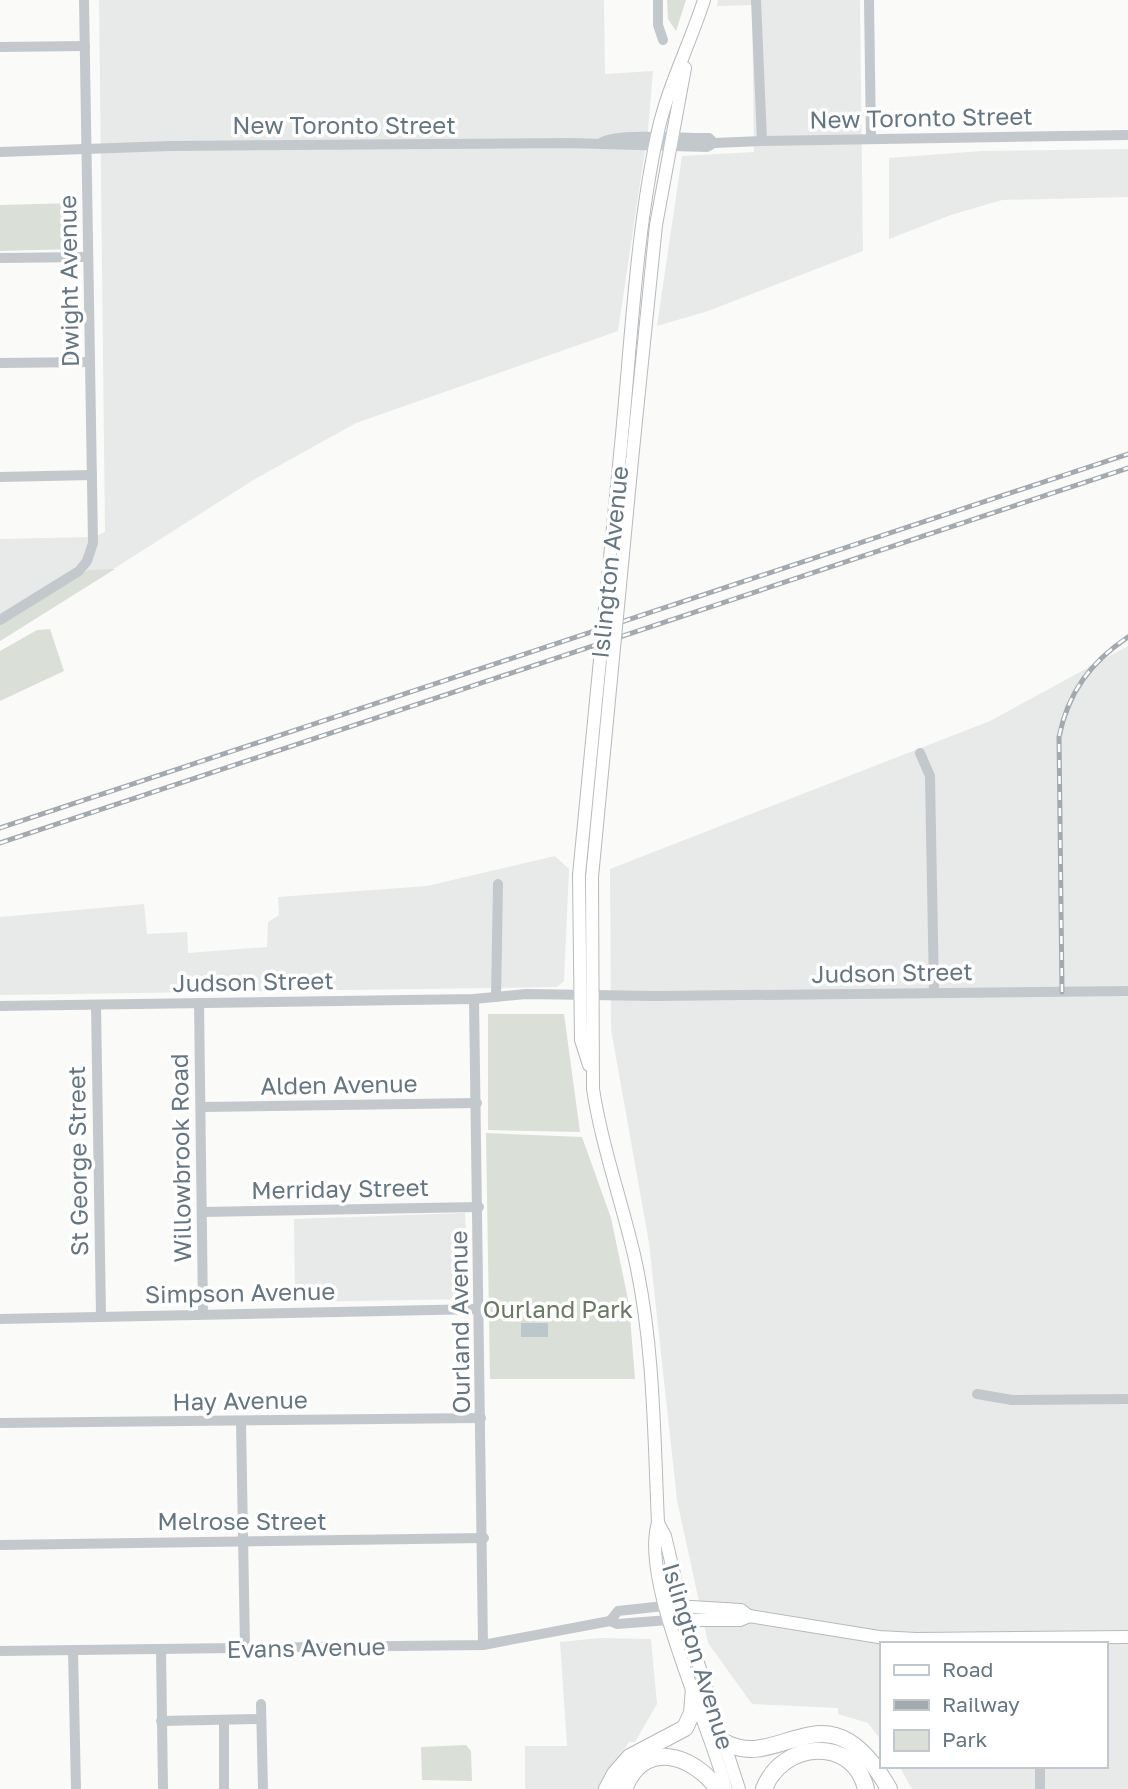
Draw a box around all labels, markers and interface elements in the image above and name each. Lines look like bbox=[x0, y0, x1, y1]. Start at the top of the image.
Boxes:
street label: New Toronto Street bbox=[809, 101, 1033, 133]
street label: New Toronto Street bbox=[232, 110, 456, 139]
street label: Dwight Avenue bbox=[52, 195, 84, 367]
street label: Islington Avenue bbox=[584, 464, 634, 660]
street label: Judson Street bbox=[811, 956, 973, 988]
street label: Judson Street bbox=[172, 965, 334, 997]
street label: Willowbrook Road bbox=[164, 1053, 196, 1263]
street label: St George Street bbox=[61, 1065, 93, 1257]
street label: Alden Avenue bbox=[260, 1068, 418, 1100]
street label: Merriday Street bbox=[251, 1172, 429, 1204]
street label: Ourland Avenue bbox=[443, 1230, 475, 1414]
street label: Simpson Avenue bbox=[145, 1276, 335, 1308]
park label: Ourland Park bbox=[483, 1294, 633, 1323]
street label: Hay Avenue bbox=[172, 1384, 308, 1416]
street label: Melrose Street bbox=[157, 1506, 327, 1535]
street label: Islington Avenue bbox=[657, 1559, 741, 1753]
street label: Evans Avenue bbox=[226, 1631, 386, 1663]
legend bbox=[880, 1642, 1107, 1768]
text: Road bbox=[942, 1656, 993, 1682]
text: Railway bbox=[942, 1691, 1020, 1717]
text: Park bbox=[942, 1726, 988, 1752]

